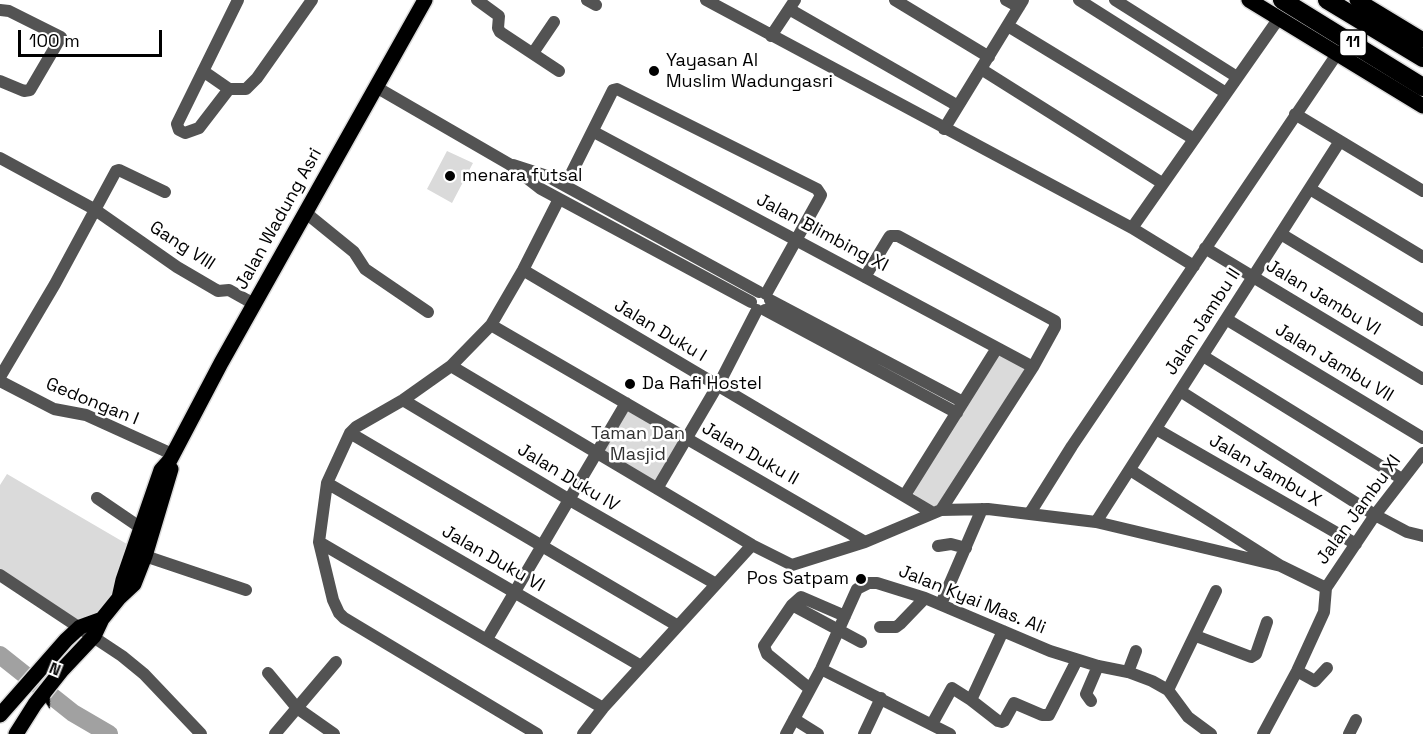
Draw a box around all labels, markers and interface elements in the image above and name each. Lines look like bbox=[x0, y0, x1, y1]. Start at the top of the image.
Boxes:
scale bar bbox=[21, 18, 165, 56]
text: 100 m bbox=[29, 29, 80, 52]
road number: 11 bbox=[1340, 30, 1366, 56]
place label: Yayasan Al Muslim Wadungasri bbox=[666, 50, 833, 92]
marker: Yayasan Al Muslim Wadungasri bbox=[647, 64, 661, 78]
street label: Jalan Wadung Asri bbox=[231, 144, 327, 294]
place label: menara futsal bbox=[462, 165, 582, 187]
marker: menara futsal bbox=[443, 169, 457, 183]
street label: Jalan Blimbing XI bbox=[752, 189, 892, 277]
street label: Gang VIII bbox=[145, 217, 219, 275]
street label: Jalan Jambu VI bbox=[1262, 255, 1384, 341]
street label: Jalan Jambu II bbox=[1160, 265, 1246, 379]
street label: Jalan Duku I bbox=[610, 295, 710, 367]
street label: Jalan Jambu VII bbox=[1271, 319, 1397, 407]
place label: Da Rafi Hostel bbox=[642, 373, 762, 395]
street label: Gedongan I bbox=[42, 374, 142, 430]
marker: Da Rafi Hostel bbox=[623, 377, 637, 391]
street label: Jalan Duku II bbox=[698, 418, 802, 490]
park label: Taman Dan Masjid bbox=[591, 423, 685, 466]
street label: Jalan Jambu X bbox=[1205, 430, 1325, 512]
street label: Jalan Duku IV bbox=[513, 439, 623, 517]
street label: Jalan Jambu XI bbox=[1312, 451, 1406, 569]
street label: Jalan Duku VI bbox=[438, 521, 548, 597]
street label: Jalan Kyai Mas. Ali bbox=[895, 561, 1049, 639]
place label: Pos Satpam bbox=[747, 568, 849, 590]
marker: Pos Satpam bbox=[854, 572, 868, 586]
north arrow bbox=[18, 656, 78, 716]
text: N bbox=[46, 657, 64, 681]

